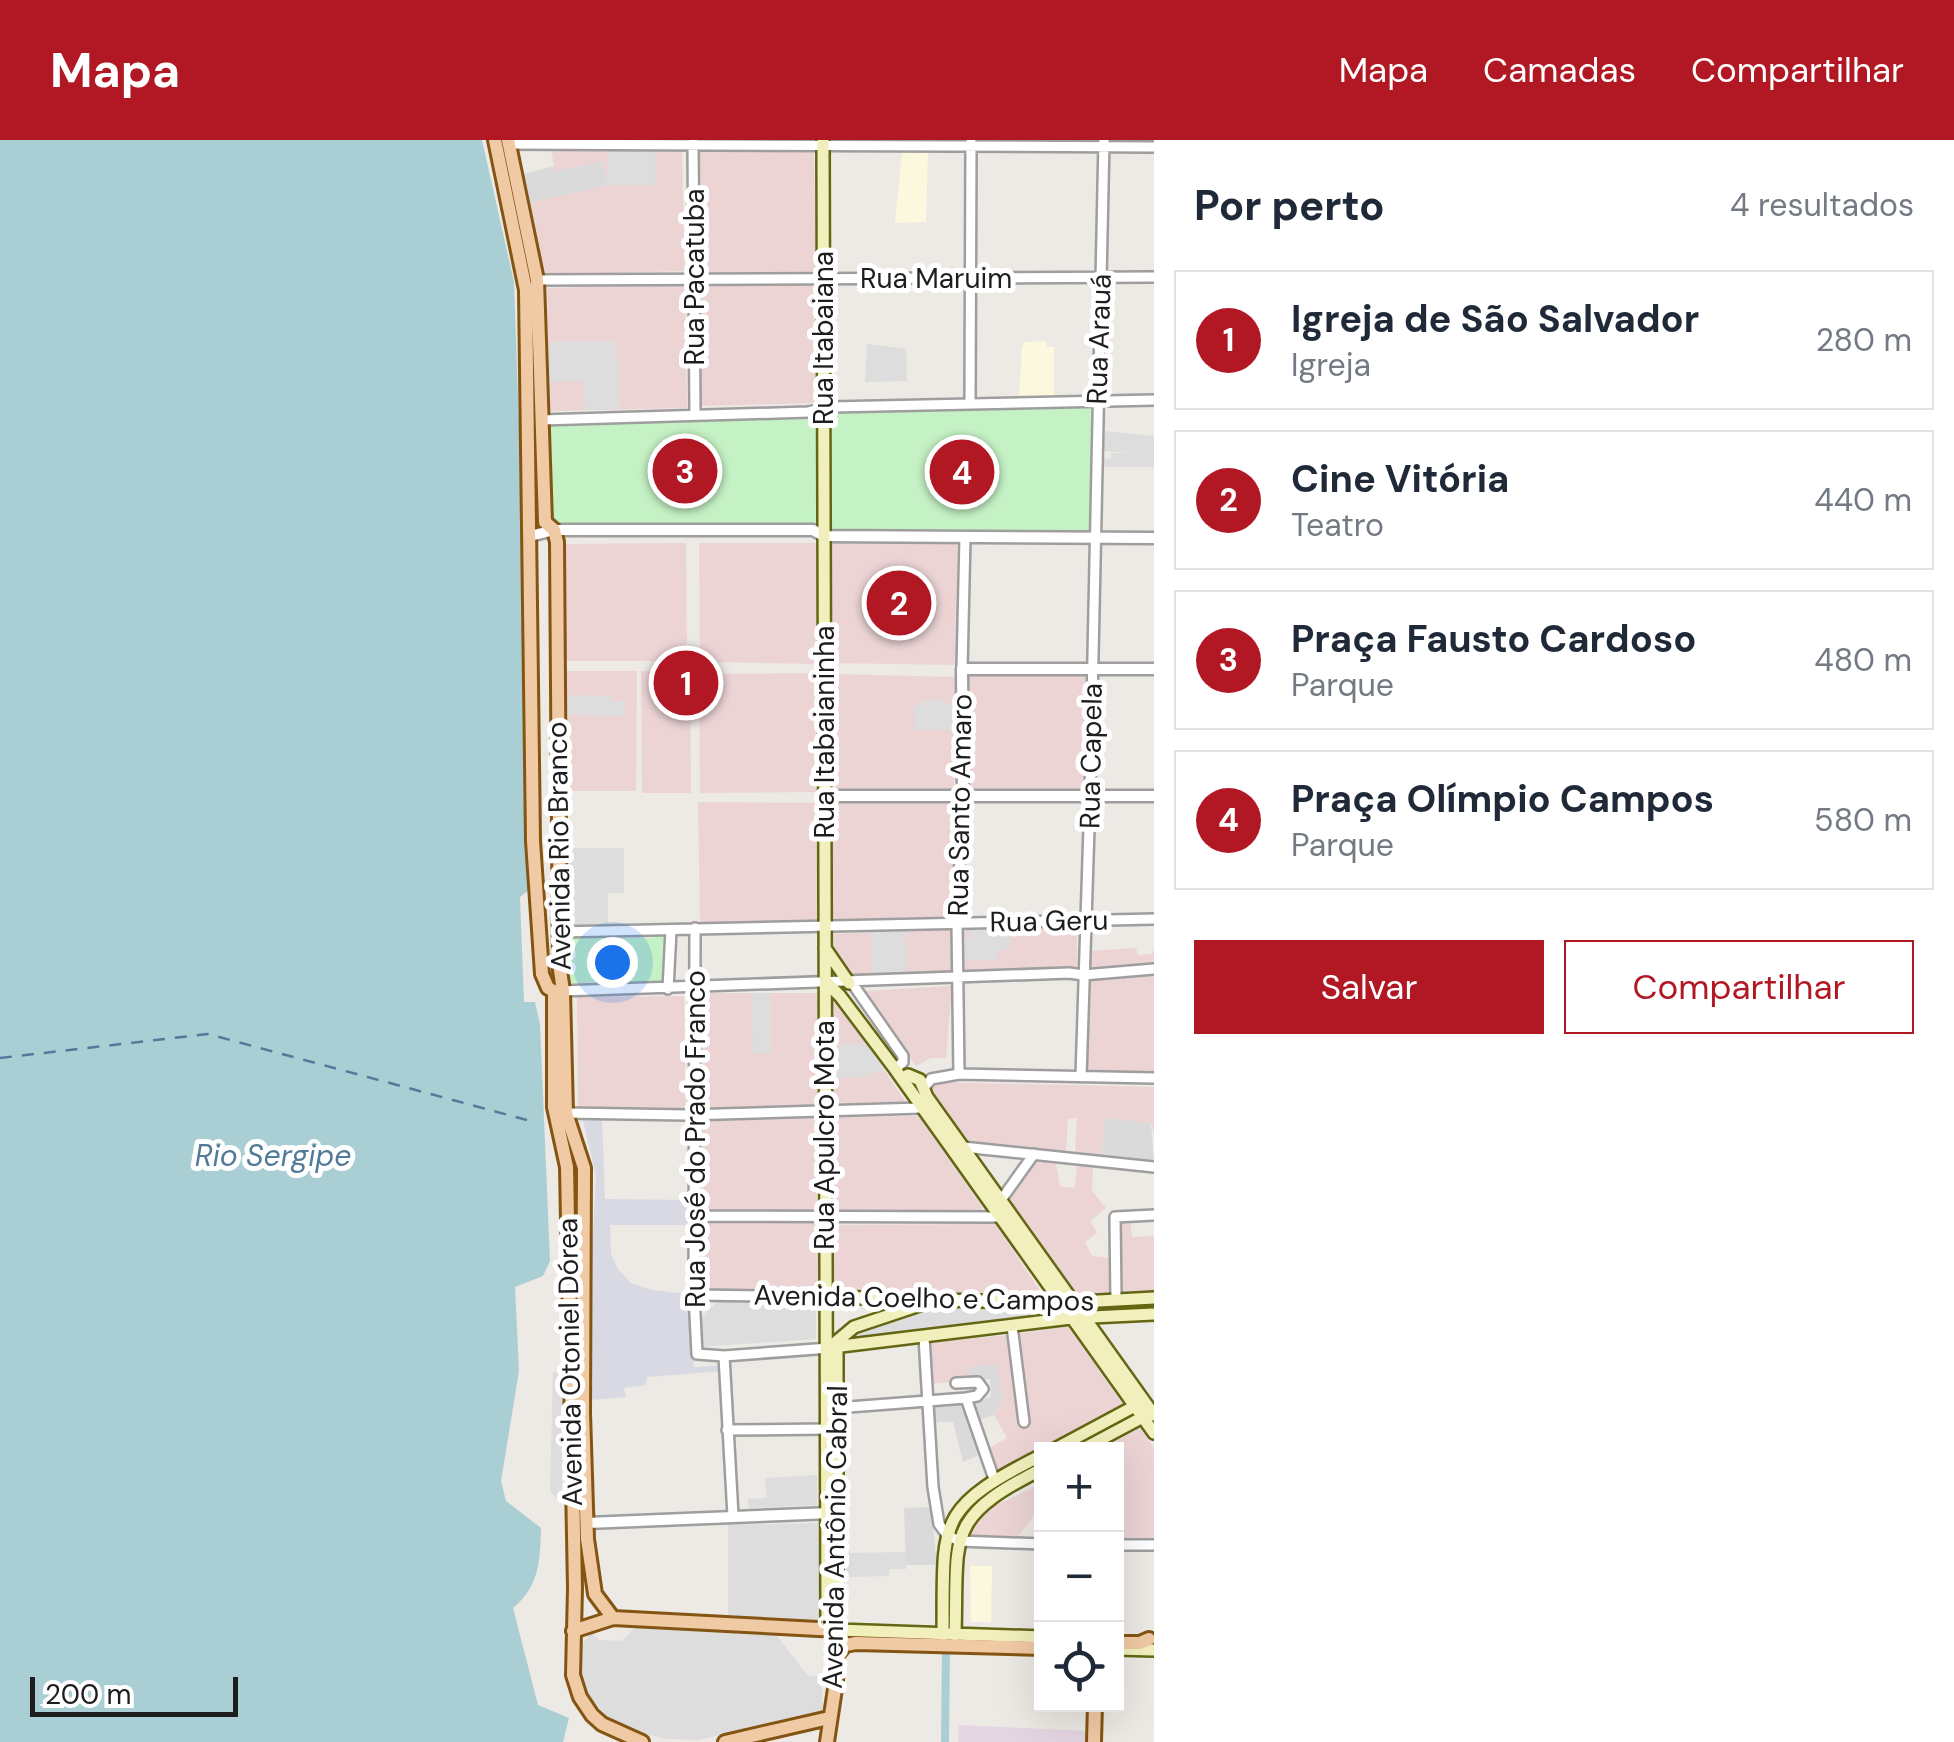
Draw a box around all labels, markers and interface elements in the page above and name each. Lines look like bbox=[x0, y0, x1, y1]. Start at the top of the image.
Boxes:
text: Mapa bbox=[50, 39, 180, 102]
text: Mapa bbox=[1339, 47, 1428, 93]
text: Camadas bbox=[1483, 47, 1636, 93]
text: Compartilhar bbox=[1691, 47, 1904, 93]
text: Por perto bbox=[1194, 178, 1385, 233]
text: 4 resultados bbox=[1730, 184, 1914, 226]
street label: Rua Pacatuba bbox=[676, 189, 713, 365]
street label: Rua Itabaiana bbox=[805, 251, 842, 425]
street label: Rua Maruim bbox=[860, 260, 1012, 297]
street label: Rua Arauá bbox=[1078, 273, 1120, 405]
text: Igreja de São Salvador bbox=[1291, 294, 1699, 344]
text: 1 bbox=[1223, 319, 1234, 361]
text: 280 m bbox=[1816, 319, 1912, 361]
text: Igreja bbox=[1291, 344, 1371, 386]
pin: 3 bbox=[652, 434, 718, 508]
pin: 4 bbox=[930, 434, 994, 510]
text: Cine Vitória bbox=[1291, 454, 1509, 504]
text: 2 bbox=[1219, 479, 1238, 521]
text: 440 m bbox=[1814, 479, 1912, 521]
text: Teatro bbox=[1291, 504, 1384, 546]
pin: 2 bbox=[866, 566, 932, 640]
text: Praça Fausto Cardoso bbox=[1291, 614, 1696, 664]
street label: Rua Itabaianinha bbox=[806, 625, 843, 839]
text: 3 bbox=[1219, 639, 1238, 681]
text: 480 m bbox=[1814, 639, 1912, 681]
pin: 1 bbox=[654, 646, 718, 720]
text: Parque bbox=[1291, 664, 1394, 706]
street label: Rua Capela bbox=[1071, 683, 1111, 829]
street label: Rua Santo Amaro bbox=[940, 693, 980, 917]
street label: Avenida Rio Branco bbox=[538, 721, 580, 971]
text: Praça Olímpio Campos bbox=[1291, 774, 1714, 824]
text: 4 bbox=[1218, 799, 1239, 841]
text: 580 m bbox=[1814, 799, 1912, 841]
text: Parque bbox=[1291, 824, 1394, 866]
street label: Rua Geru bbox=[989, 901, 1109, 941]
your location bbox=[587, 937, 638, 988]
button: Salvar bbox=[1194, 940, 1544, 1034]
button: Compartilhar bbox=[1564, 940, 1914, 1034]
street label: Rua José do Prado Franco bbox=[677, 970, 714, 1308]
street label: Rua Apulcro Mota bbox=[806, 1020, 843, 1250]
water label: Rio Sergipe bbox=[195, 1136, 351, 1175]
street label: Avenida Otoniel Dórea bbox=[549, 1218, 591, 1506]
street label: Avenida Coelho e Campos bbox=[753, 1277, 1095, 1319]
street label: Avenida Antônio Cabral bbox=[814, 1385, 856, 1689]
map controls bbox=[1034, 1442, 1124, 1712]
button: + bbox=[1034, 1442, 1124, 1532]
button: − bbox=[1034, 1532, 1124, 1622]
button: locate bbox=[1034, 1622, 1124, 1712]
scale bar bbox=[30, 1672, 238, 1716]
text: 200 m bbox=[45, 1676, 132, 1713]

